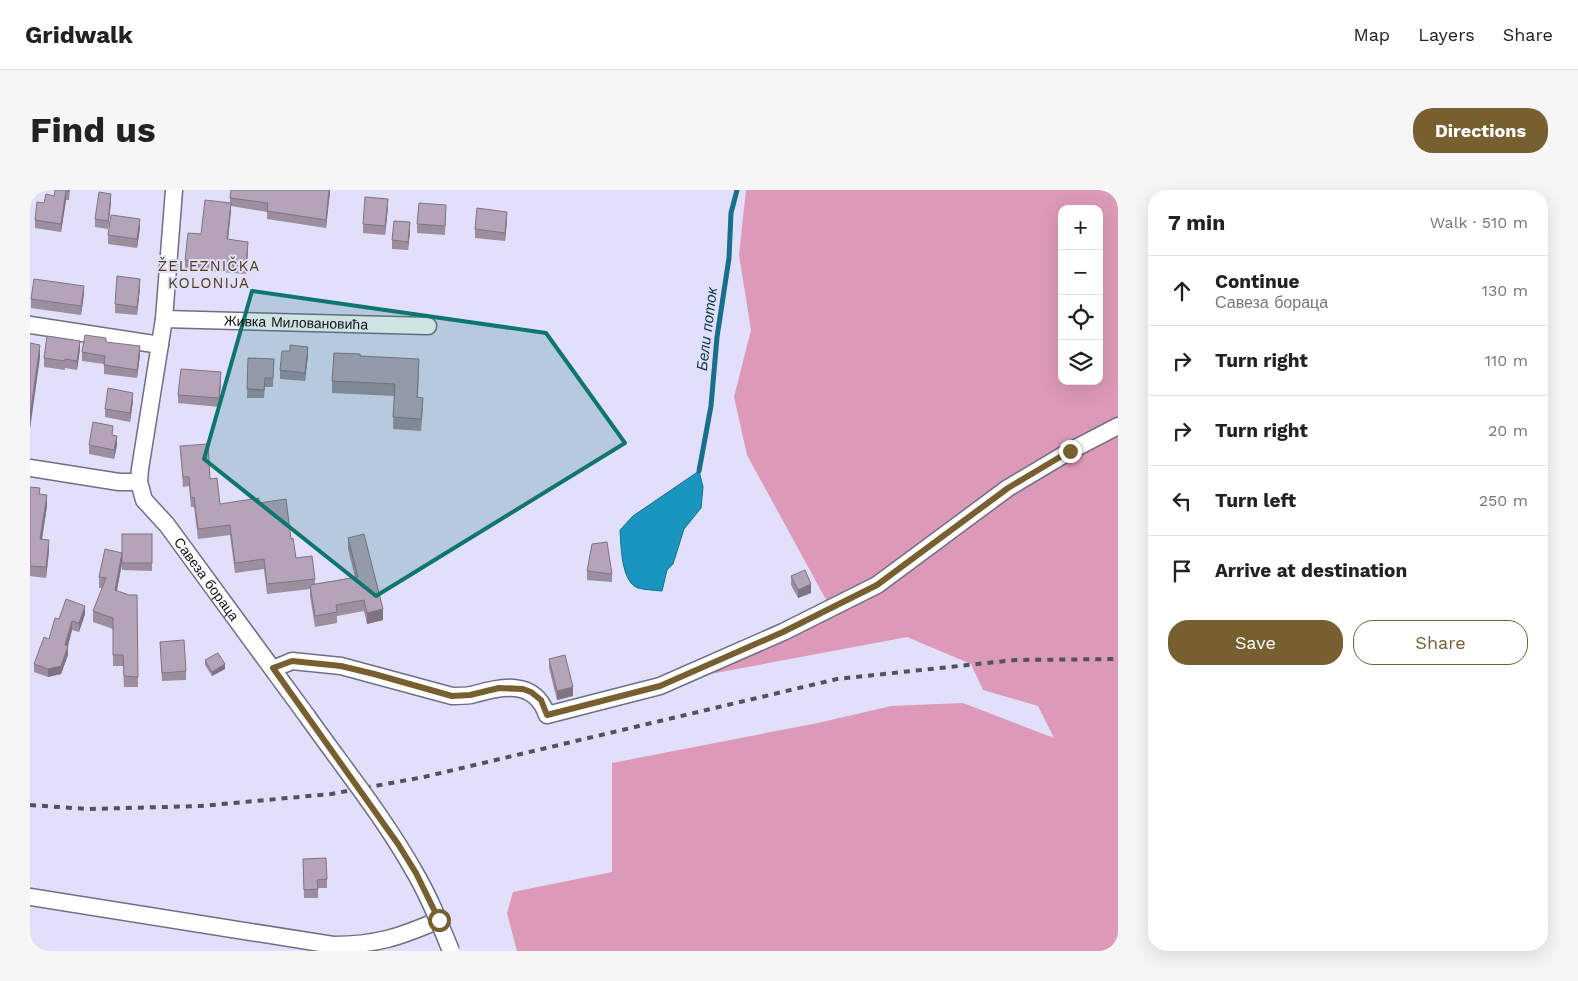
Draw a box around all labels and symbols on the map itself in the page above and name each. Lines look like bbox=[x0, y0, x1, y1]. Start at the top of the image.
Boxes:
district label: ŽELEZNIČKA KOLONIJA bbox=[158, 256, 260, 292]
water label: Бели поток bbox=[693, 285, 721, 372]
street label: Живка Миловановића bbox=[224, 313, 368, 332]
route end bbox=[1059, 440, 1082, 463]
street label: Савеза бораца bbox=[171, 534, 242, 624]
route start bbox=[428, 909, 451, 932]

